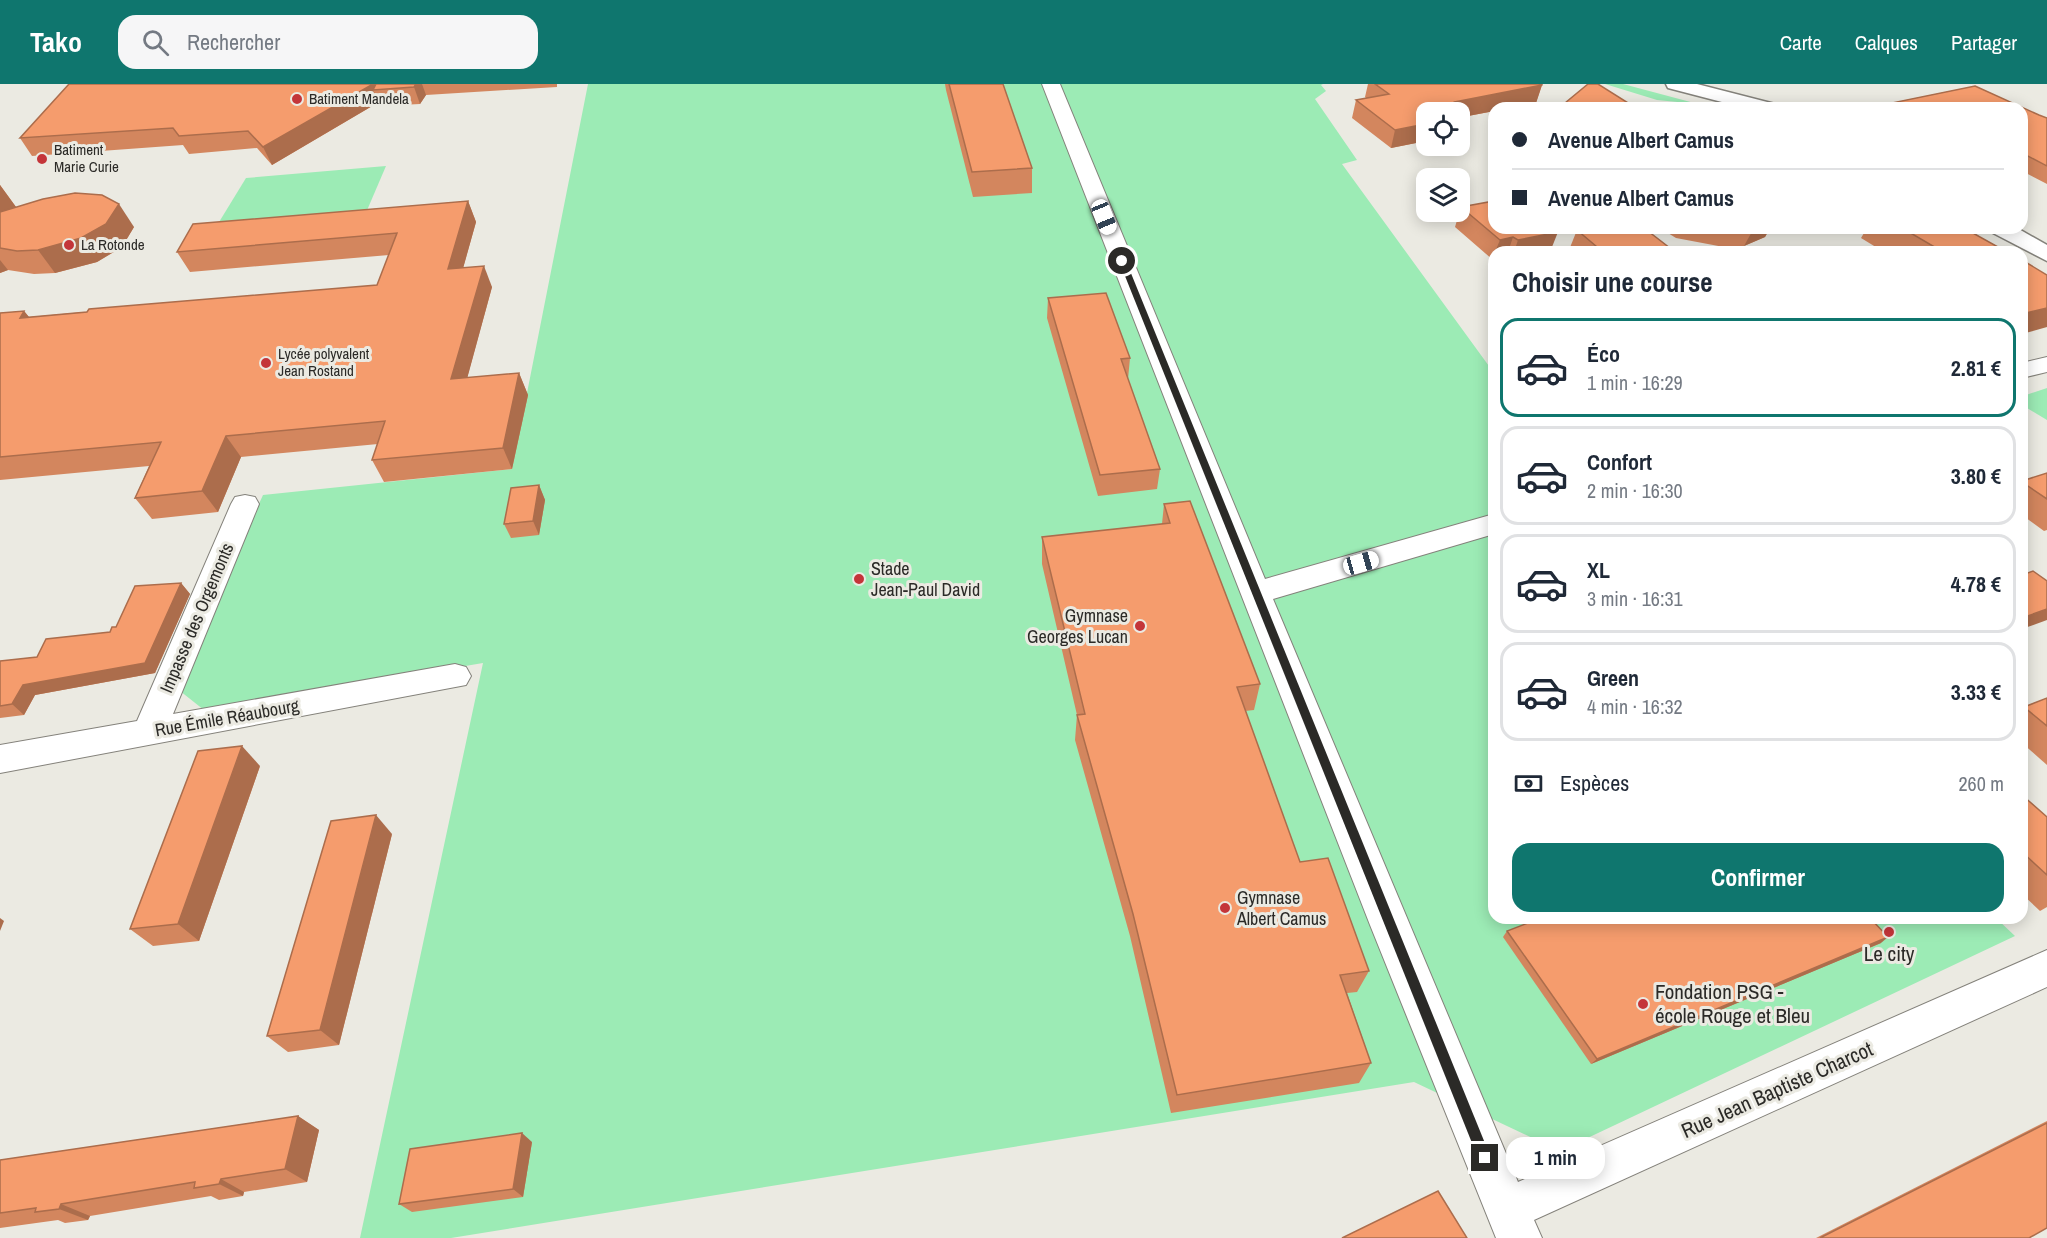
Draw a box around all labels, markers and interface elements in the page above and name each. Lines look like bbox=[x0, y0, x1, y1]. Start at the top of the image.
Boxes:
search box bbox=[118, 15, 538, 69]
text: Tako bbox=[30, 23, 82, 61]
icon: search bbox=[139, 26, 172, 59]
text: Rechercher bbox=[187, 27, 280, 57]
text: Carte bbox=[1780, 28, 1822, 57]
text: Calques bbox=[1855, 28, 1918, 57]
text: Partager bbox=[1951, 28, 2017, 57]
place label: Batiment Mandela bbox=[309, 88, 409, 109]
marker: Batiment Mandela bbox=[290, 92, 304, 106]
map controls bbox=[1416, 102, 1470, 222]
button: locate bbox=[1416, 102, 1470, 156]
text: Avenue Albert Camus bbox=[1548, 125, 1734, 155]
place label: Batiment Marie Curie bbox=[54, 139, 119, 177]
marker: Batiment Marie Curie bbox=[35, 152, 49, 166]
button: layers bbox=[1416, 168, 1470, 222]
text: Avenue Albert Camus bbox=[1548, 183, 1734, 213]
car bbox=[1089, 197, 1119, 237]
place label: La Rotonde bbox=[81, 234, 145, 255]
marker: La Rotonde bbox=[62, 238, 76, 252]
route start bbox=[1108, 247, 1135, 274]
text: Choisir une course bbox=[1512, 264, 1713, 300]
text: Éco bbox=[1587, 339, 1620, 369]
icon: car bbox=[1515, 341, 1569, 395]
place label: Lycée polyvalent Jean Rostand bbox=[278, 343, 370, 381]
text: 2.81 € bbox=[1951, 353, 2001, 383]
marker: Lycée polyvalent Jean Rostand bbox=[259, 356, 273, 370]
text: 1 min · 16:29 bbox=[1587, 369, 1683, 396]
text: Confort bbox=[1587, 447, 1652, 477]
icon: car bbox=[1515, 449, 1569, 503]
text: 3.80 € bbox=[1951, 461, 2001, 491]
text: 2 min · 16:30 bbox=[1587, 477, 1683, 504]
street label: Impasse des Orgemonts bbox=[154, 539, 239, 697]
car bbox=[1341, 549, 1381, 577]
text: XL bbox=[1587, 555, 1610, 585]
place label: Stade Jean-Paul David bbox=[871, 556, 980, 602]
icon: car bbox=[1515, 557, 1569, 611]
text: 4.78 € bbox=[1951, 569, 2001, 599]
marker: Stade Jean-Paul David bbox=[852, 572, 866, 586]
text: 3 min · 16:31 bbox=[1587, 585, 1683, 612]
place label: Gymnase Georges Lucan bbox=[1027, 603, 1128, 649]
marker: Gymnase Georges Lucan bbox=[1133, 619, 1147, 633]
text: Green bbox=[1587, 663, 1639, 693]
icon: car bbox=[1515, 665, 1569, 719]
text: 3.33 € bbox=[1951, 677, 2001, 707]
street label: Rue Émile Réaubourg bbox=[153, 692, 302, 742]
text: 4 min · 16:32 bbox=[1587, 693, 1683, 720]
icon: cash bbox=[1512, 767, 1545, 800]
text: Espèces bbox=[1560, 768, 1629, 798]
text: 260 m bbox=[1958, 770, 2004, 797]
button: Confirmer bbox=[1512, 843, 2004, 912]
place label: Gymnase Albert Camus bbox=[1236, 885, 1326, 931]
marker: Gymnase Albert Camus bbox=[1218, 901, 1232, 915]
marker: Le city bbox=[1882, 925, 1896, 939]
place label: Le city bbox=[1864, 939, 1915, 968]
place label: Fondation PSG - école Rouge et Bleu bbox=[1655, 977, 1810, 1030]
marker: Fondation PSG - école Rouge et Bleu bbox=[1636, 997, 1650, 1011]
street label: Rue Jean Baptiste Charcot bbox=[1676, 1034, 1877, 1145]
callout: 1 min bbox=[1506, 1137, 1605, 1179]
route end bbox=[1471, 1144, 1498, 1171]
text: 1 min bbox=[1534, 1144, 1577, 1171]

